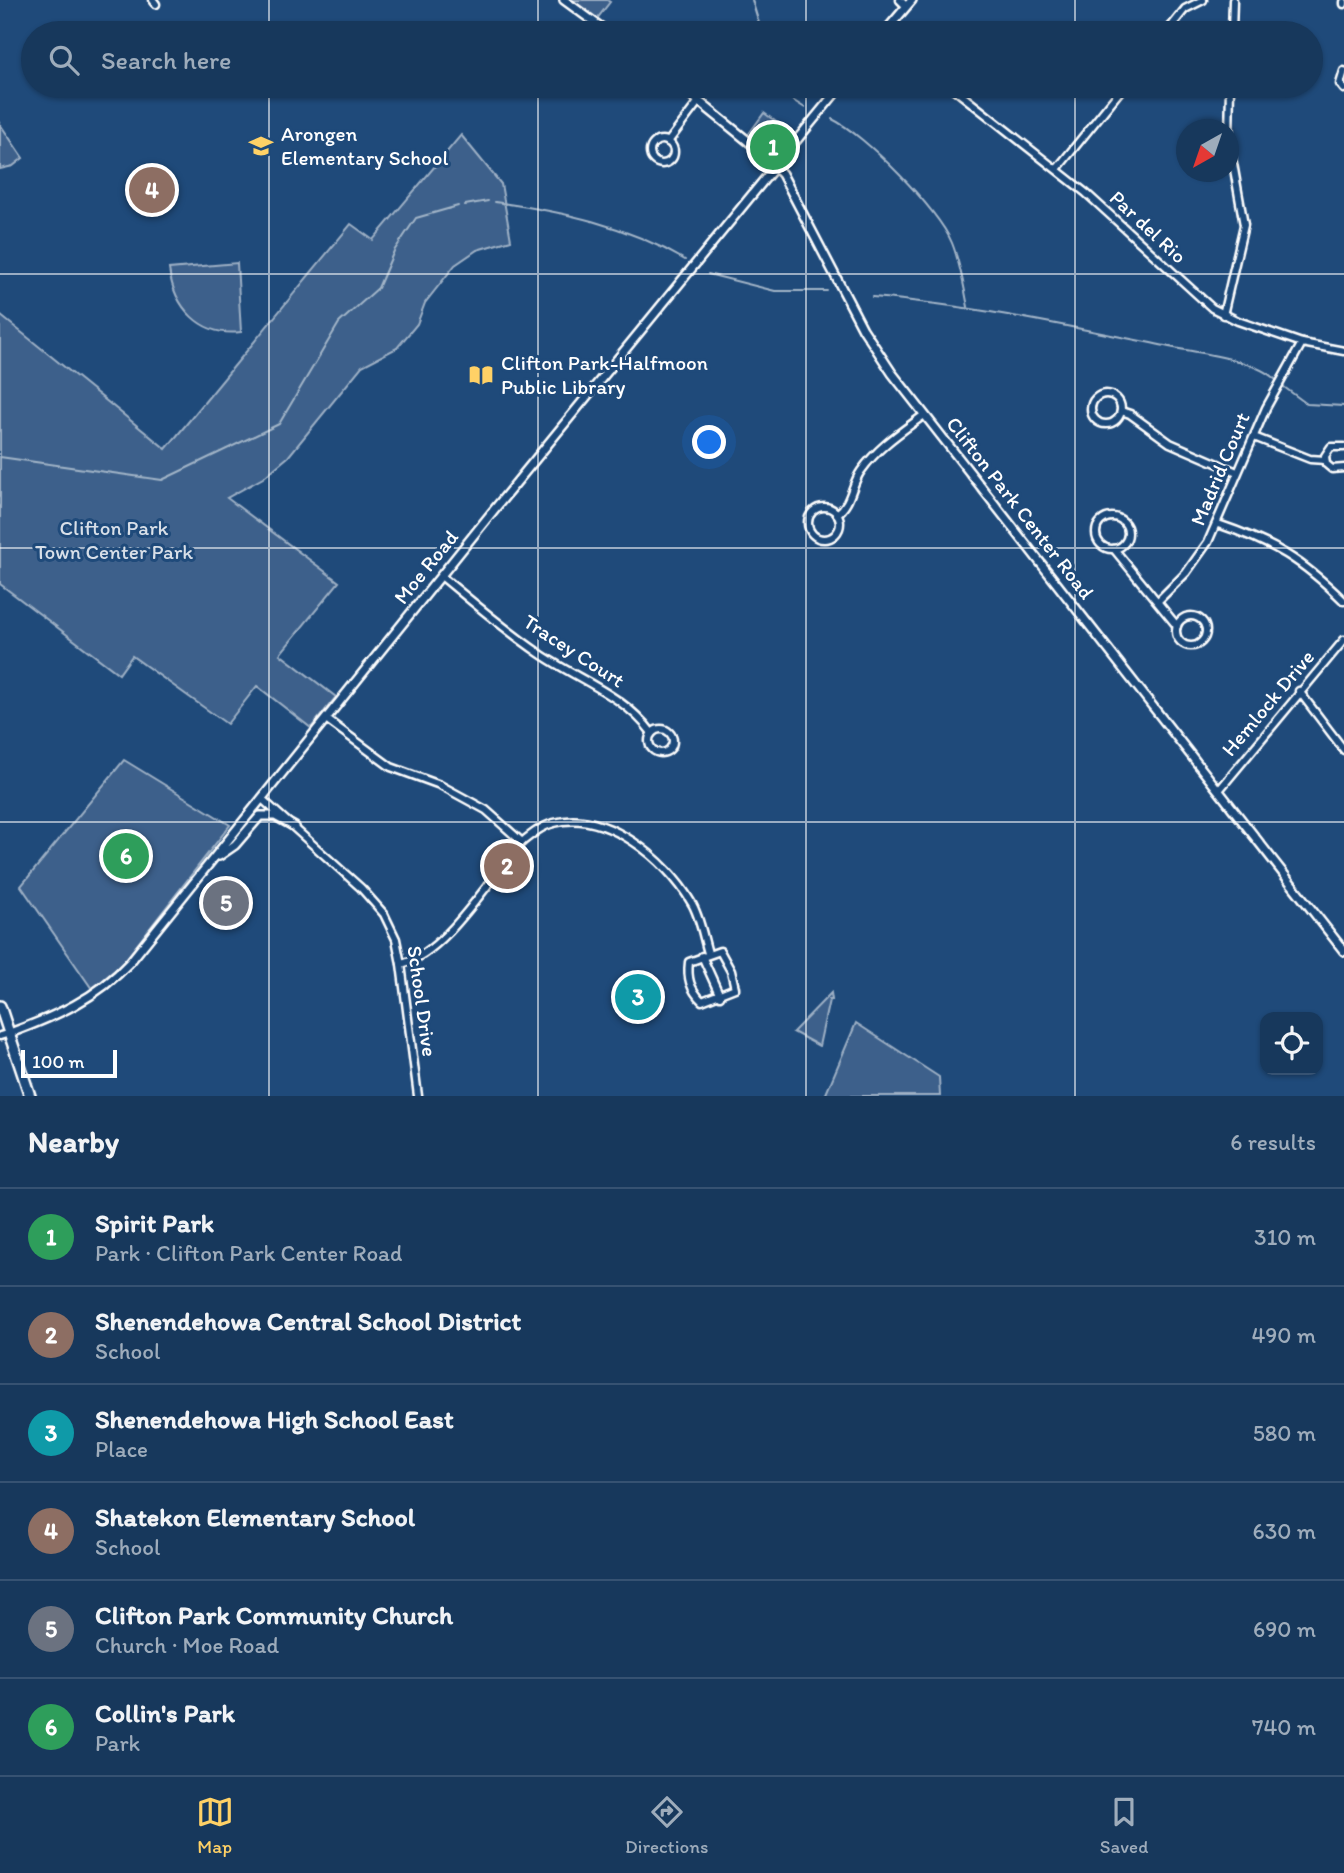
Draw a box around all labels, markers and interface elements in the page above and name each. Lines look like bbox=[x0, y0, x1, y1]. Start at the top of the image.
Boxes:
search box bbox=[21, 21, 1323, 98]
icon: search bbox=[45, 41, 83, 79]
text: Search here bbox=[101, 44, 231, 76]
north arrow bbox=[1176, 119, 1239, 182]
place label: Arongen Elementary School bbox=[281, 121, 449, 170]
pin: 1 bbox=[750, 121, 796, 173]
school or university icon: Arongen Elementary School bbox=[247, 132, 275, 160]
pin: 4 bbox=[129, 164, 175, 216]
street label: Par del Rio bbox=[1105, 185, 1192, 269]
place label: Clifton Park-Halfmoon Public Library bbox=[501, 350, 708, 399]
library icon: Clifton Park-Halfmoon Public Library bbox=[467, 361, 495, 389]
street label: Madrid Court bbox=[1184, 408, 1255, 529]
street label: Clifton Park Center Road bbox=[941, 411, 1099, 604]
your location bbox=[692, 425, 726, 459]
park label: Clifton Park Town Center Park bbox=[35, 515, 193, 564]
street label: Moe Road bbox=[388, 524, 463, 609]
street label: Tracey Court bbox=[519, 609, 630, 693]
street label: Hemlock Drive bbox=[1216, 644, 1319, 761]
pin: 6 bbox=[103, 830, 149, 882]
pin: 2 bbox=[484, 840, 530, 892]
pin: 5 bbox=[203, 877, 249, 929]
street label: School Drive bbox=[402, 944, 443, 1058]
pin: 3 bbox=[615, 971, 661, 1023]
map controls bbox=[1260, 1012, 1323, 1075]
button: locate bbox=[1260, 1012, 1323, 1075]
scale bar bbox=[21, 1047, 117, 1079]
text: 100 m bbox=[32, 1050, 84, 1073]
text: Nearby bbox=[28, 1123, 119, 1160]
text: 6 results bbox=[1230, 1128, 1316, 1156]
text: Spirit Park bbox=[95, 1207, 214, 1239]
text: 1 bbox=[46, 1223, 56, 1251]
text: 310 m bbox=[1254, 1223, 1316, 1251]
text: Park · Clifton Park Center Road bbox=[95, 1239, 402, 1267]
text: Shenendehowa Central School District bbox=[95, 1305, 521, 1337]
text: 2 bbox=[45, 1321, 57, 1349]
text: 490 m bbox=[1251, 1321, 1316, 1349]
text: School bbox=[95, 1337, 160, 1365]
text: Shenendehowa High School East bbox=[95, 1403, 454, 1435]
text: 3 bbox=[45, 1419, 57, 1447]
text: 580 m bbox=[1253, 1419, 1316, 1447]
text: Place bbox=[95, 1435, 148, 1463]
text: Shatekon Elementary School bbox=[95, 1501, 415, 1533]
text: 4 bbox=[44, 1517, 58, 1545]
text: 630 m bbox=[1253, 1517, 1316, 1545]
text: School bbox=[95, 1533, 160, 1561]
text: Clifton Park Community Church bbox=[95, 1599, 453, 1631]
text: 5 bbox=[45, 1615, 57, 1643]
text: 690 m bbox=[1253, 1615, 1316, 1643]
text: Church · Moe Road bbox=[95, 1631, 279, 1659]
text: Collin's Park bbox=[95, 1697, 235, 1729]
text: 6 bbox=[45, 1713, 57, 1741]
text: 740 m bbox=[1252, 1713, 1316, 1741]
text: Park bbox=[95, 1729, 140, 1757]
tab: Map bbox=[196, 1793, 234, 1858]
tab: Directions bbox=[625, 1793, 709, 1858]
tab: Saved bbox=[1100, 1793, 1148, 1858]

